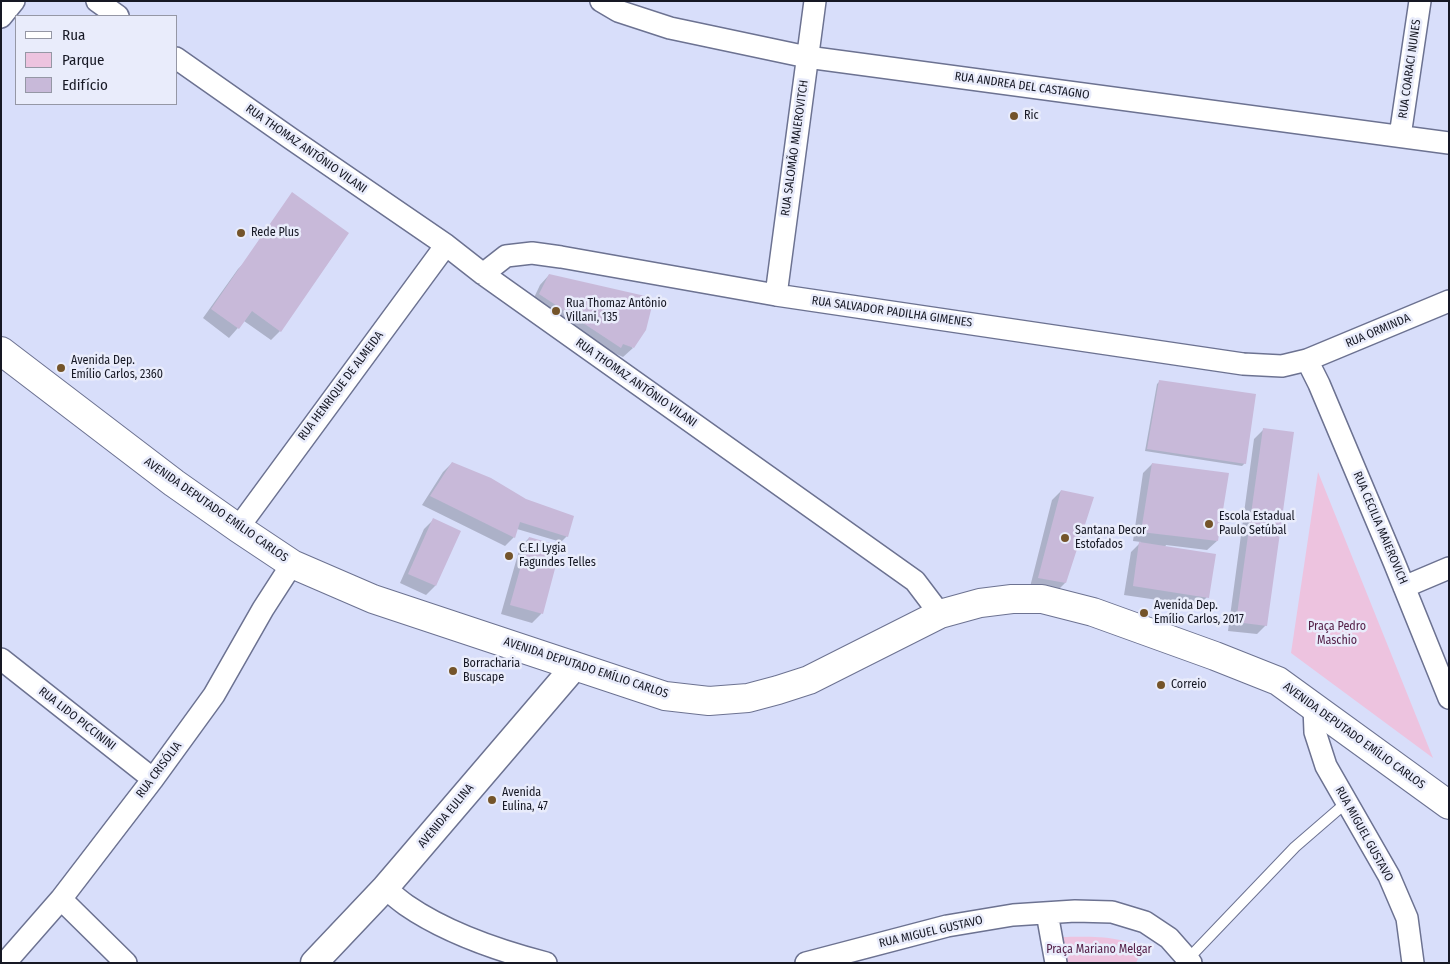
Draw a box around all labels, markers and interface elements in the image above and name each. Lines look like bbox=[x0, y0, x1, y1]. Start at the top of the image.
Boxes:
legend bbox=[15, 15, 178, 105]
street label: RUA COARACI NUNES bbox=[1396, 18, 1424, 120]
text: Rua bbox=[62, 26, 85, 44]
text: Parque bbox=[62, 51, 105, 69]
street label: RUA ANDREA DEL CASTAGNO bbox=[954, 69, 1090, 103]
text: Edifício bbox=[62, 76, 108, 94]
street label: RUA SALOMÃO MAIEROVITCH bbox=[778, 79, 812, 217]
street label: RUA THOMAZ ANTÔNIO VILANI bbox=[243, 102, 369, 196]
place label: Ric bbox=[1024, 109, 1039, 123]
marker: Ric bbox=[1008, 110, 1020, 122]
place label: Rede Plus bbox=[251, 226, 299, 240]
marker: Rede Plus bbox=[235, 227, 247, 239]
street label: RUA SALVADOR PADILHA GIMENES bbox=[811, 294, 973, 330]
place label: Rua Thomaz Antônio Villani, 135 bbox=[566, 297, 667, 325]
marker: Rua Thomaz Antônio Villani, 135 bbox=[550, 305, 562, 317]
street label: RUA ORMINDA bbox=[1344, 311, 1412, 351]
street label: RUA HENRIQUE DE ALMEIDA bbox=[295, 329, 387, 443]
street label: RUA THOMAZ ANTÔNIO VILANI bbox=[573, 336, 699, 430]
place label: Avenida Dep. Emílio Carlos, 2360 bbox=[71, 354, 163, 382]
marker: Avenida Dep. Emílio Carlos, 2360 bbox=[55, 362, 67, 374]
street label: AVENIDA DEPUTADO EMÍLIO CARLOS bbox=[141, 455, 291, 565]
street label: RUA CECILIA MAIEROVICH bbox=[1350, 469, 1410, 587]
place label: Escola Estadual Paulo Setúbal bbox=[1219, 510, 1295, 538]
marker: Escola Estadual Paulo Setúbal bbox=[1203, 518, 1215, 530]
place label: Santana Decor Estofados bbox=[1075, 524, 1146, 552]
marker: Santana Decor Estofados bbox=[1059, 532, 1071, 544]
place label: C.E.I Lygia Fagundes Telles bbox=[519, 542, 596, 570]
marker: C.E.I Lygia Fagundes Telles bbox=[503, 550, 515, 562]
place label: Avenida Dep. Emílio Carlos, 2017 bbox=[1154, 599, 1244, 627]
marker: Avenida Dep. Emílio Carlos, 2017 bbox=[1138, 607, 1150, 619]
park label: Praça Pedro Maschio bbox=[1308, 620, 1366, 648]
street label: AVENIDA DEPUTADO EMÍLIO CARLOS bbox=[502, 635, 670, 701]
place label: Borracharia Buscape bbox=[463, 657, 520, 685]
marker: Borracharia Buscape bbox=[447, 665, 459, 677]
place label: Correio bbox=[1171, 678, 1206, 692]
marker: Correio bbox=[1155, 679, 1167, 691]
street label: AVENIDA DEPUTADO EMÍLIO CARLOS bbox=[1280, 680, 1428, 792]
street label: RUA LIDO PICCININI bbox=[36, 684, 118, 754]
street label: RUA CRISÓLIA bbox=[133, 739, 185, 801]
street label: AVENIDA EULINA bbox=[415, 781, 477, 851]
street label: RUA MIGUEL GUSTAVO bbox=[1332, 784, 1396, 884]
place label: Avenida Eulina, 47 bbox=[502, 786, 548, 814]
marker: Avenida Eulina, 47 bbox=[486, 794, 498, 806]
street label: RUA MIGUEL GUSTAVO bbox=[878, 913, 984, 951]
park label: Praça Mariano Melgar bbox=[1046, 943, 1152, 957]

